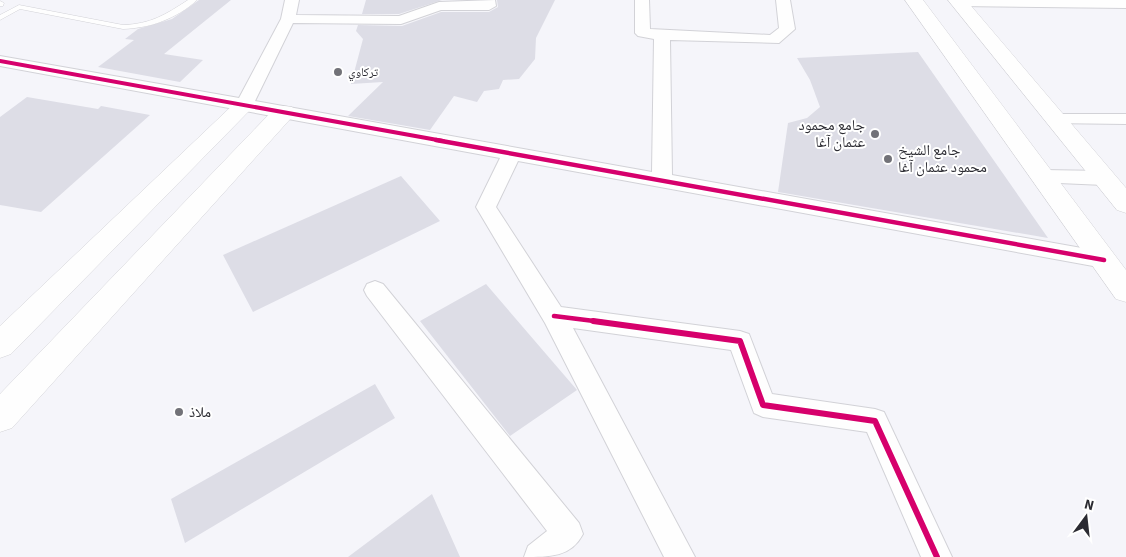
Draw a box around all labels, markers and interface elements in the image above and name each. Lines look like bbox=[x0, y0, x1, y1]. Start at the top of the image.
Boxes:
place label: تركاوي bbox=[348, 64, 378, 82]
marker: تركاوي bbox=[332, 66, 344, 78]
place label: جامع محمود عثمان آغا bbox=[798, 115, 865, 153]
marker: جامع محمود عثمان آغا bbox=[869, 128, 881, 140]
place label: جامع الشيخ محمود عثمان آغا bbox=[898, 140, 987, 178]
marker: جامع الشيخ محمود عثمان آغا bbox=[882, 153, 894, 165]
place label: ملاذ bbox=[189, 402, 211, 423]
marker: ملاذ bbox=[173, 406, 185, 418]
north arrow bbox=[1061, 492, 1111, 542]
text: N bbox=[1082, 495, 1096, 516]

